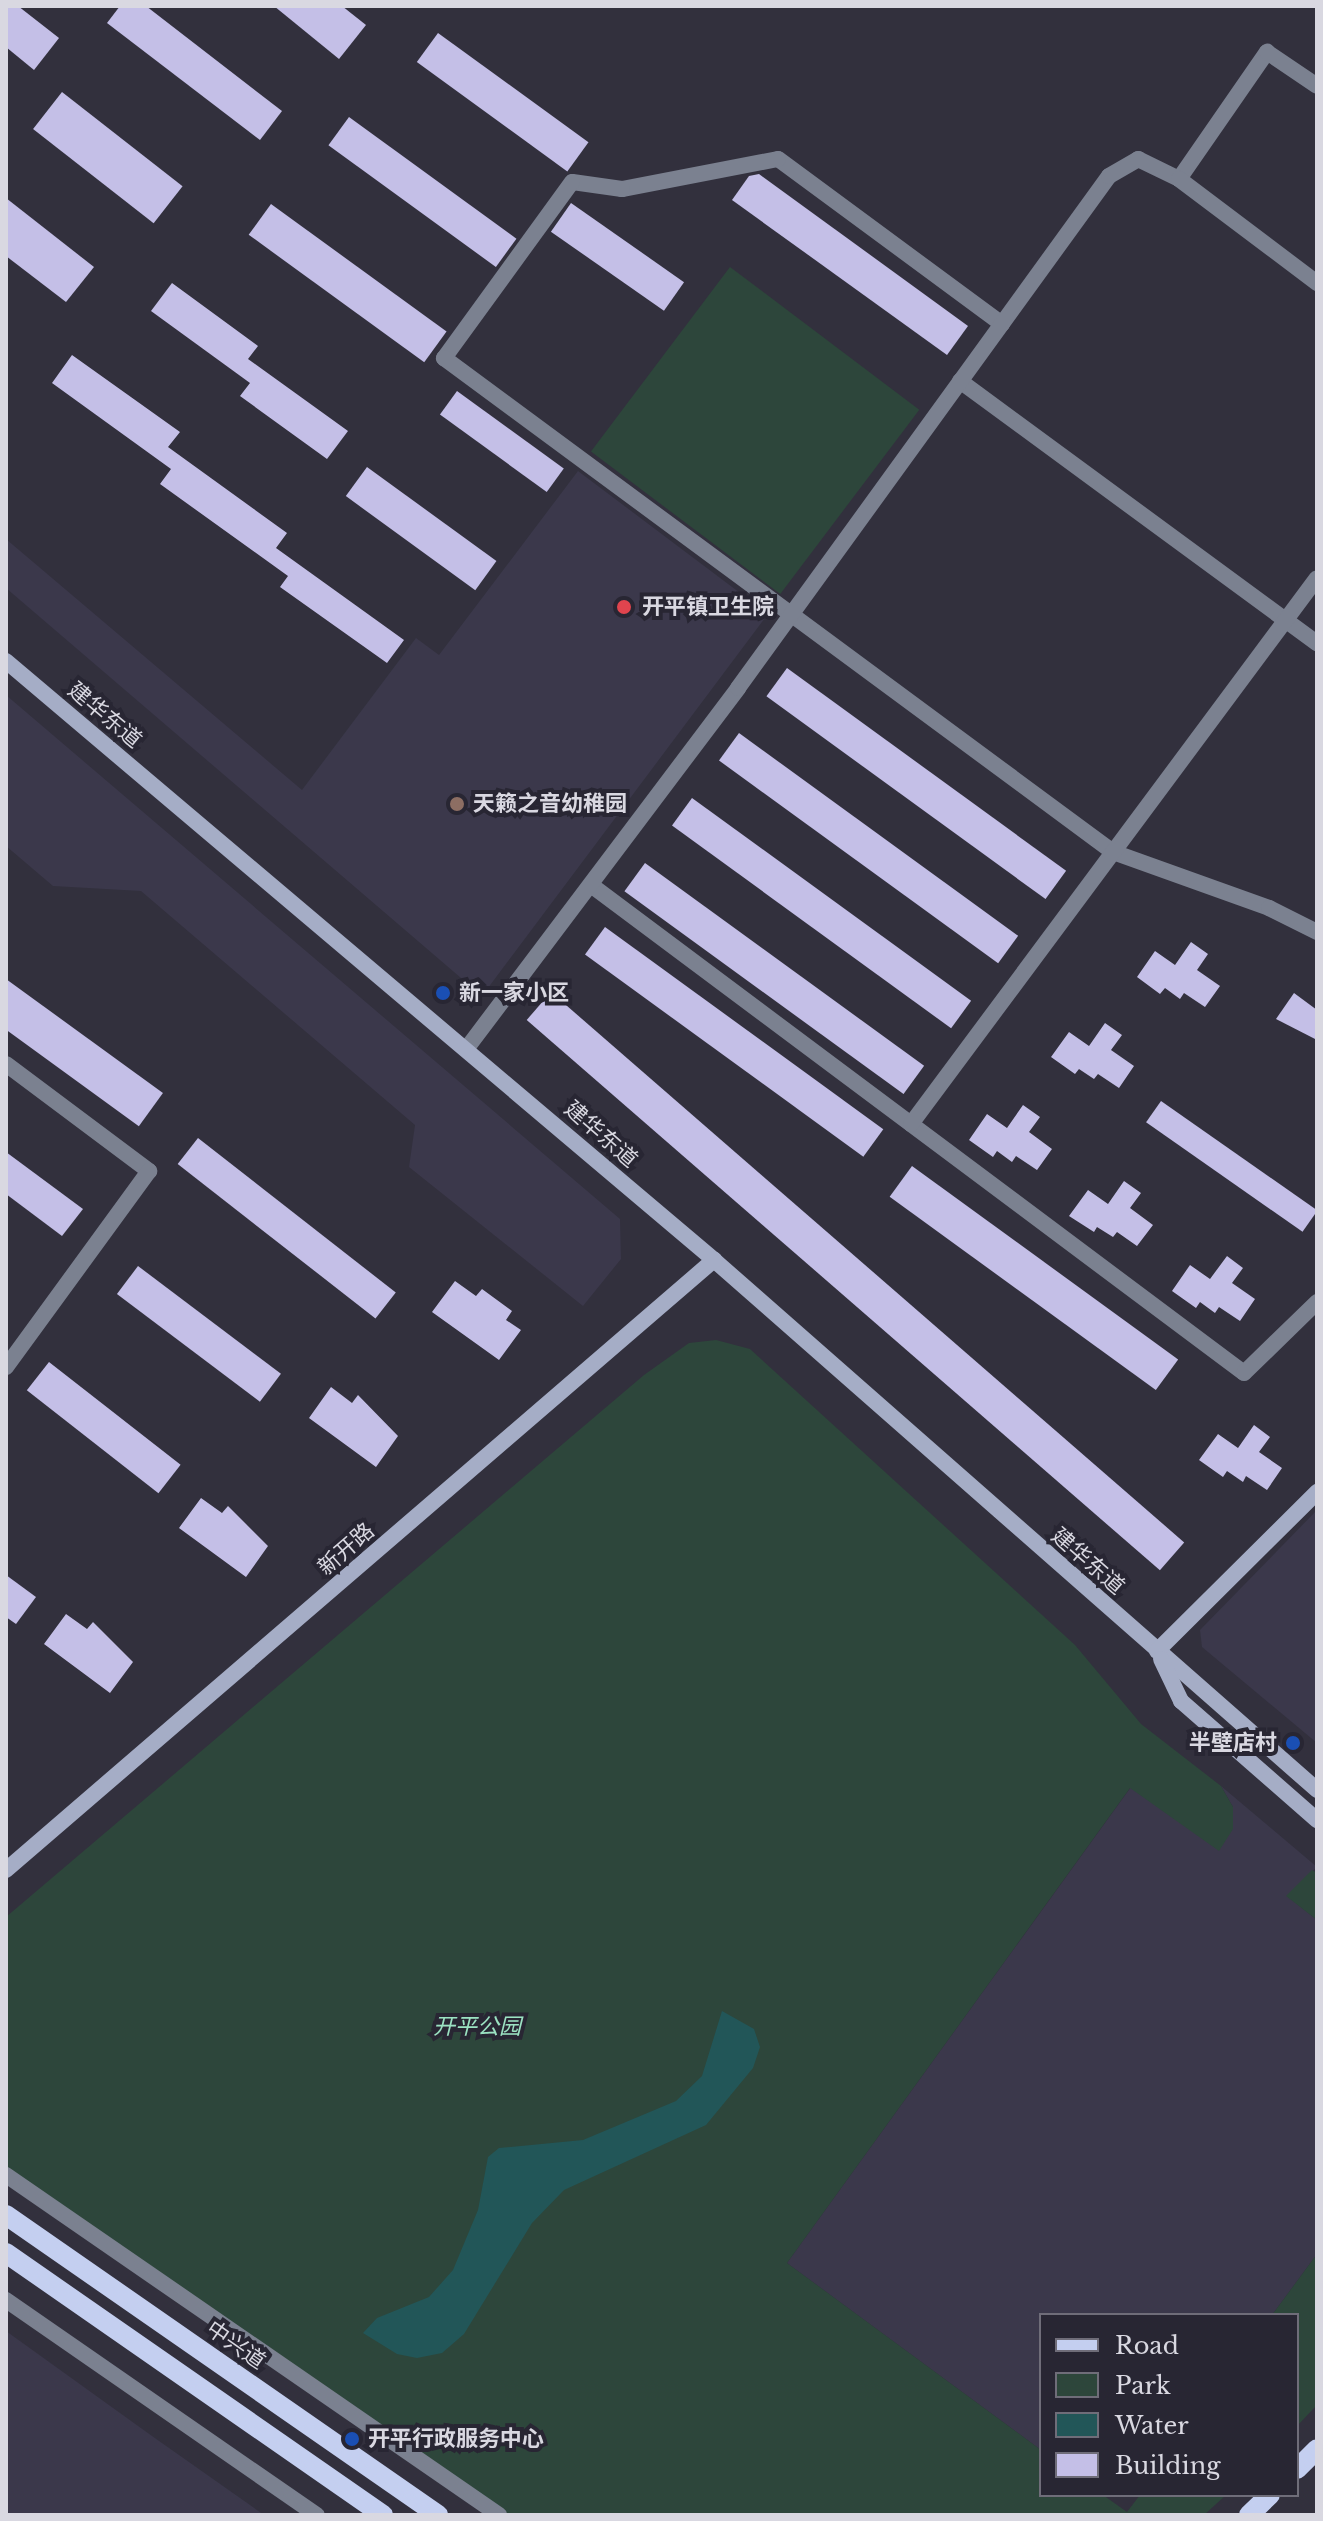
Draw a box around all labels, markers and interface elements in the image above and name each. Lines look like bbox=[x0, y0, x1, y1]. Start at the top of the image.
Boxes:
place label: 开平镇卫生院 bbox=[642, 594, 774, 620]
marker: 开平镇卫生院 bbox=[613, 596, 635, 618]
street label: 建华东道 bbox=[63, 677, 147, 753]
place label: 天籁之音幼稚园 bbox=[473, 791, 627, 817]
marker: 天籁之音幼稚园 bbox=[448, 795, 466, 813]
place label: 新一家小区 bbox=[459, 980, 569, 1006]
marker: 新一家小区 bbox=[434, 984, 452, 1002]
street label: 建华东道 bbox=[559, 1095, 643, 1173]
street label: 新开路 bbox=[312, 1517, 380, 1581]
street label: 建华东道 bbox=[1046, 1522, 1130, 1600]
place label: 半壁店村 bbox=[1189, 1730, 1277, 1756]
marker: 半壁店村 bbox=[1284, 1734, 1302, 1752]
park label: 开平公园 bbox=[433, 2014, 521, 2040]
legend bbox=[1039, 2313, 1299, 2497]
street label: 中兴道 bbox=[201, 2315, 271, 2375]
text: Road bbox=[1115, 2331, 1179, 2360]
text: Park bbox=[1115, 2371, 1171, 2400]
text: Water bbox=[1115, 2411, 1189, 2440]
place label: 开平行政服务中心 bbox=[368, 2426, 544, 2452]
marker: 开平行政服务中心 bbox=[343, 2430, 361, 2448]
text: Building bbox=[1115, 2451, 1221, 2480]

